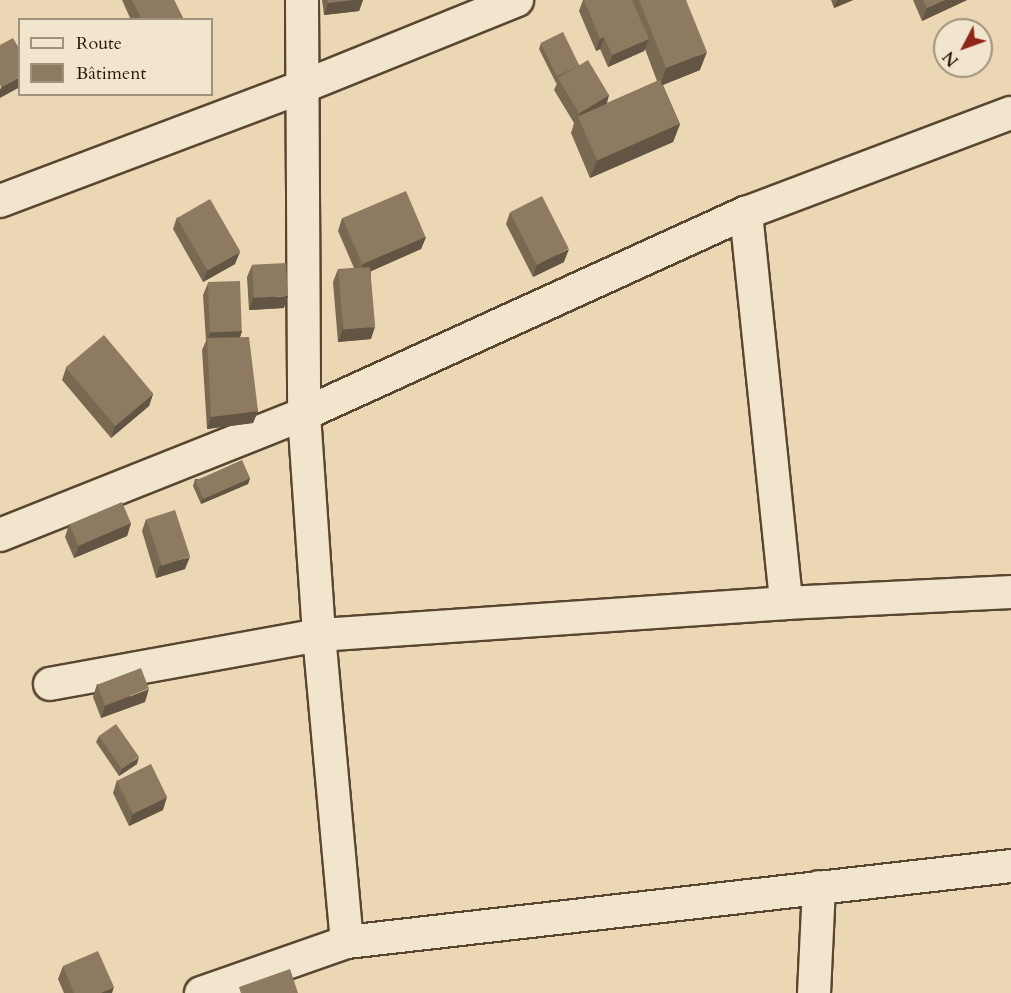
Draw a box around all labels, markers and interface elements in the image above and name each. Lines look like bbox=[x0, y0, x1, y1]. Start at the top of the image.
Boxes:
legend bbox=[18, 18, 213, 96]
north arrow bbox=[933, 18, 993, 78]
text: Route bbox=[76, 31, 122, 56]
text: N bbox=[938, 46, 964, 71]
text: Bâtiment bbox=[76, 61, 146, 86]

